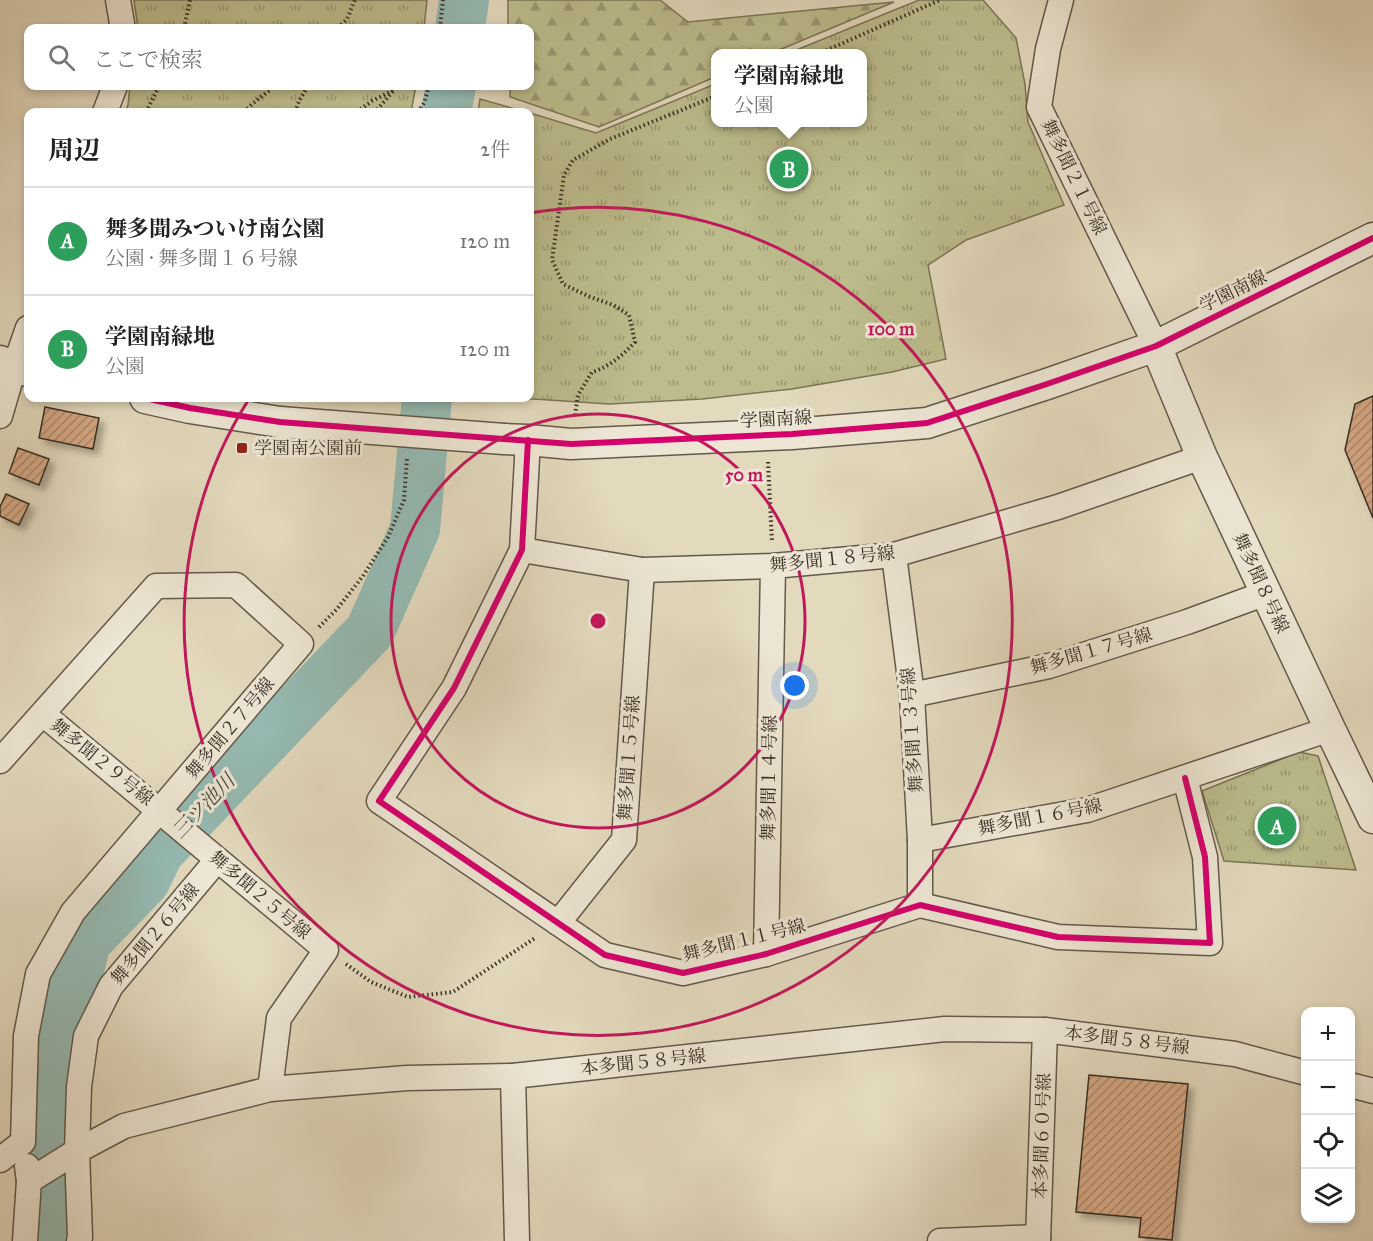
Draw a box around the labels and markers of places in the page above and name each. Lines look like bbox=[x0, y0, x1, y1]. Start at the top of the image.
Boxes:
pin: B bbox=[770, 146, 808, 192]
place label: 学園南公園前 bbox=[254, 437, 362, 459]
marker: 学園南公園前 bbox=[235, 441, 249, 455]
centre of rings bbox=[588, 611, 608, 631]
pin: A bbox=[1258, 804, 1296, 848]

